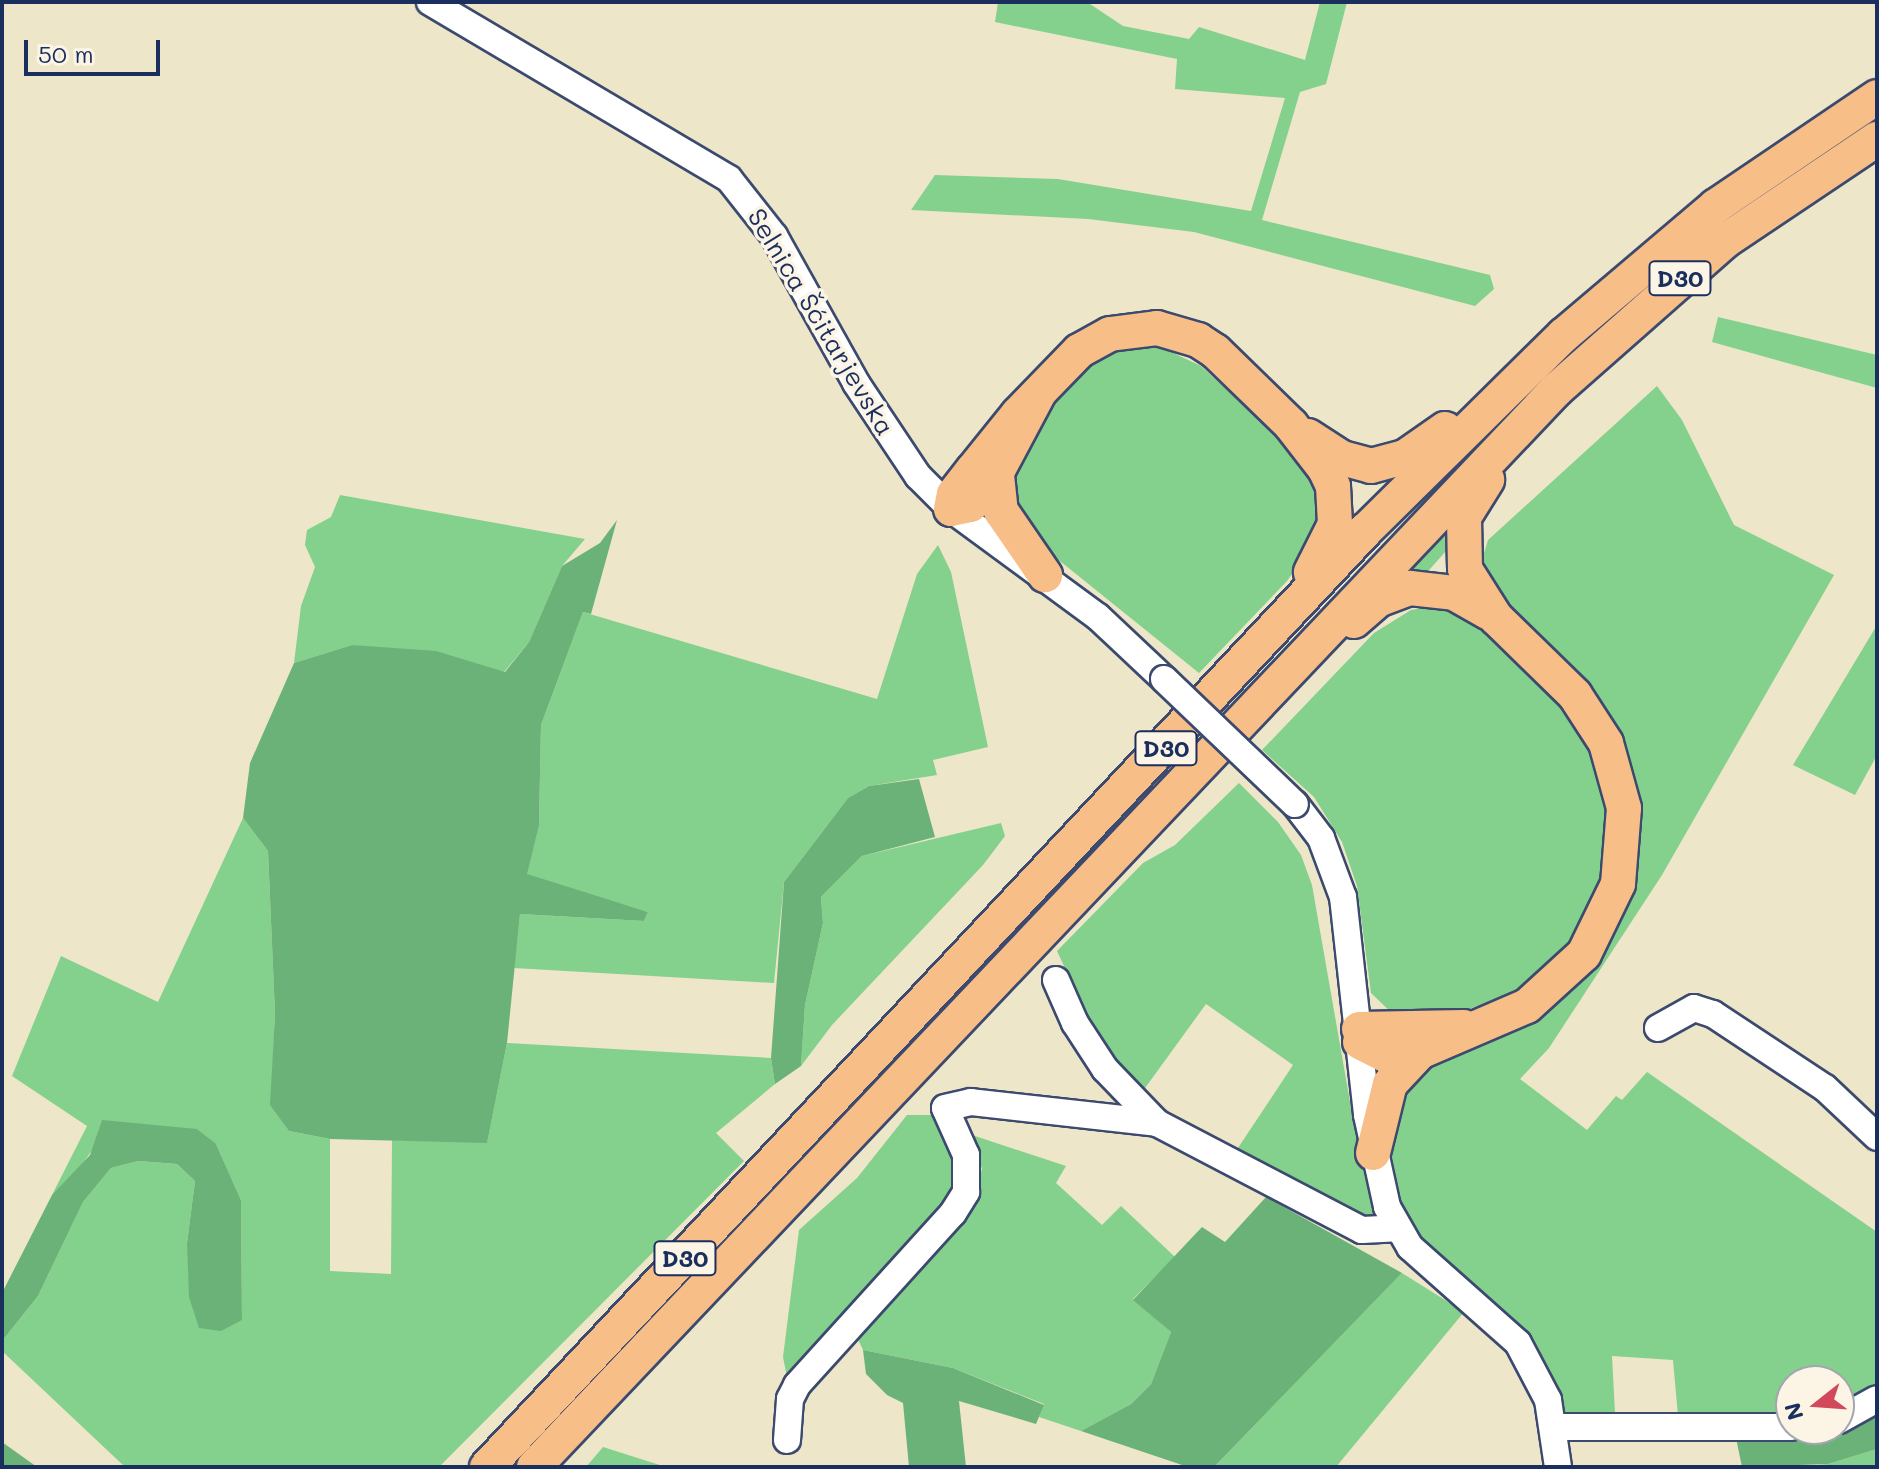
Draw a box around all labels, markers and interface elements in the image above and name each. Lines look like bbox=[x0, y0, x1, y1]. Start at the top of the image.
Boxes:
scale bar bbox=[28, 24, 164, 74]
text: 50 m bbox=[38, 38, 94, 69]
street label: Selnica Šćitarjevska bbox=[741, 203, 901, 441]
road number: D30 bbox=[1648, 258, 1712, 298]
road number: D30 bbox=[1134, 728, 1198, 768]
road number: D30 bbox=[653, 1238, 717, 1278]
north arrow bbox=[1775, 1365, 1855, 1445]
text: N bbox=[1777, 1399, 1810, 1424]

